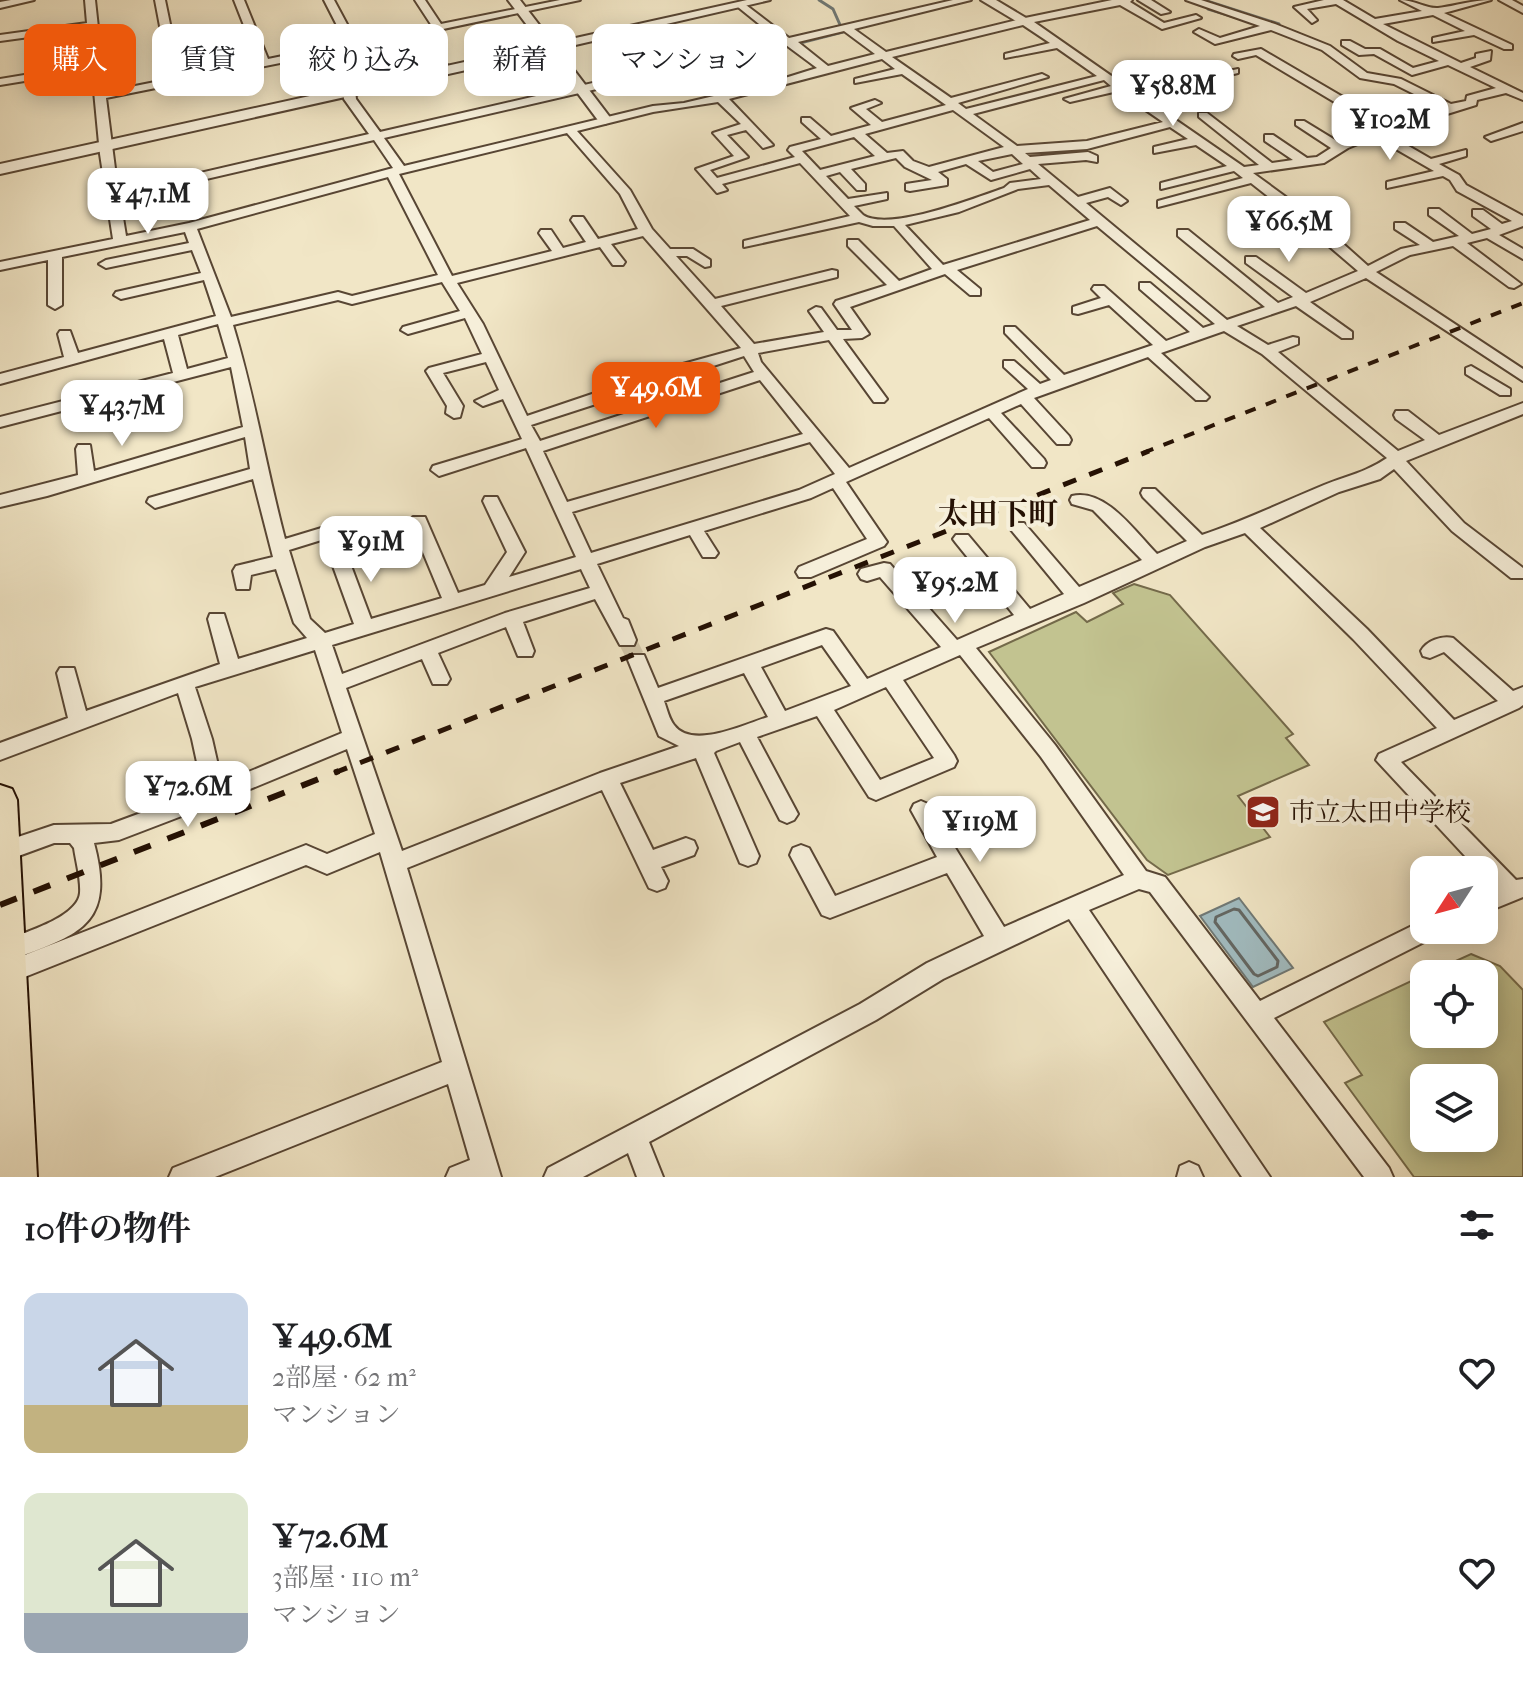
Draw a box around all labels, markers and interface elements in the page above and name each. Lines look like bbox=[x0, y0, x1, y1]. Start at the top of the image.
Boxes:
chip: 購入 bbox=[24, 24, 136, 96]
chip: 賃貸 bbox=[152, 24, 264, 96]
chip: 絞り込み bbox=[280, 24, 448, 96]
chip: 新着 bbox=[464, 24, 576, 96]
chip: マンション bbox=[592, 24, 787, 96]
pin: ¥58.8M bbox=[1108, 60, 1238, 128]
text: ¥58.8M bbox=[1130, 70, 1216, 101]
pin: ¥102M bbox=[1334, 94, 1446, 162]
text: ¥102M bbox=[1350, 104, 1430, 135]
pin: ¥47.1M bbox=[83, 168, 213, 236]
text: ¥47.1M bbox=[105, 178, 191, 209]
pin: ¥66.5M bbox=[1224, 196, 1354, 264]
text: ¥66.5M bbox=[1245, 206, 1333, 237]
pin: ¥49.6M bbox=[591, 362, 721, 430]
text: ¥49.6M bbox=[610, 372, 702, 403]
pin: ¥43.7M bbox=[57, 380, 187, 448]
text: ¥43.7M bbox=[79, 390, 165, 421]
district label: 太田下町 bbox=[938, 497, 1058, 532]
pin: ¥91M bbox=[324, 516, 418, 584]
text: ¥91M bbox=[338, 526, 404, 557]
pin: ¥95.2M bbox=[890, 557, 1020, 625]
text: ¥95.2M bbox=[911, 567, 999, 598]
pin: ¥72.6M bbox=[123, 761, 253, 829]
text: ¥72.6M bbox=[144, 771, 232, 802]
school or university icon: 市立太田中学校 bbox=[1244, 793, 1282, 831]
pin: ¥119M bbox=[924, 796, 1036, 864]
place label: 市立太田中学校 bbox=[1289, 797, 1471, 828]
text: ¥119M bbox=[942, 806, 1018, 837]
north arrow bbox=[1410, 856, 1498, 944]
map controls bbox=[1410, 856, 1498, 1152]
button: locate bbox=[1410, 960, 1498, 1048]
button: layers bbox=[1410, 1064, 1498, 1152]
icon: filters bbox=[1455, 1203, 1499, 1247]
text: 10件の物件 bbox=[24, 1209, 191, 1249]
text: ¥49.6M bbox=[272, 1316, 392, 1356]
icon: home bbox=[88, 1325, 184, 1421]
icon: heart bbox=[1455, 1351, 1499, 1395]
text: 2部屋 · 62 m² bbox=[272, 1362, 416, 1393]
text: マンション bbox=[272, 1399, 401, 1430]
text: ¥72.6M bbox=[272, 1516, 388, 1556]
icon: home bbox=[88, 1525, 184, 1621]
icon: heart bbox=[1455, 1551, 1499, 1595]
text: 3部屋 · 110 m² bbox=[272, 1562, 418, 1593]
text: マンション bbox=[272, 1599, 401, 1630]

